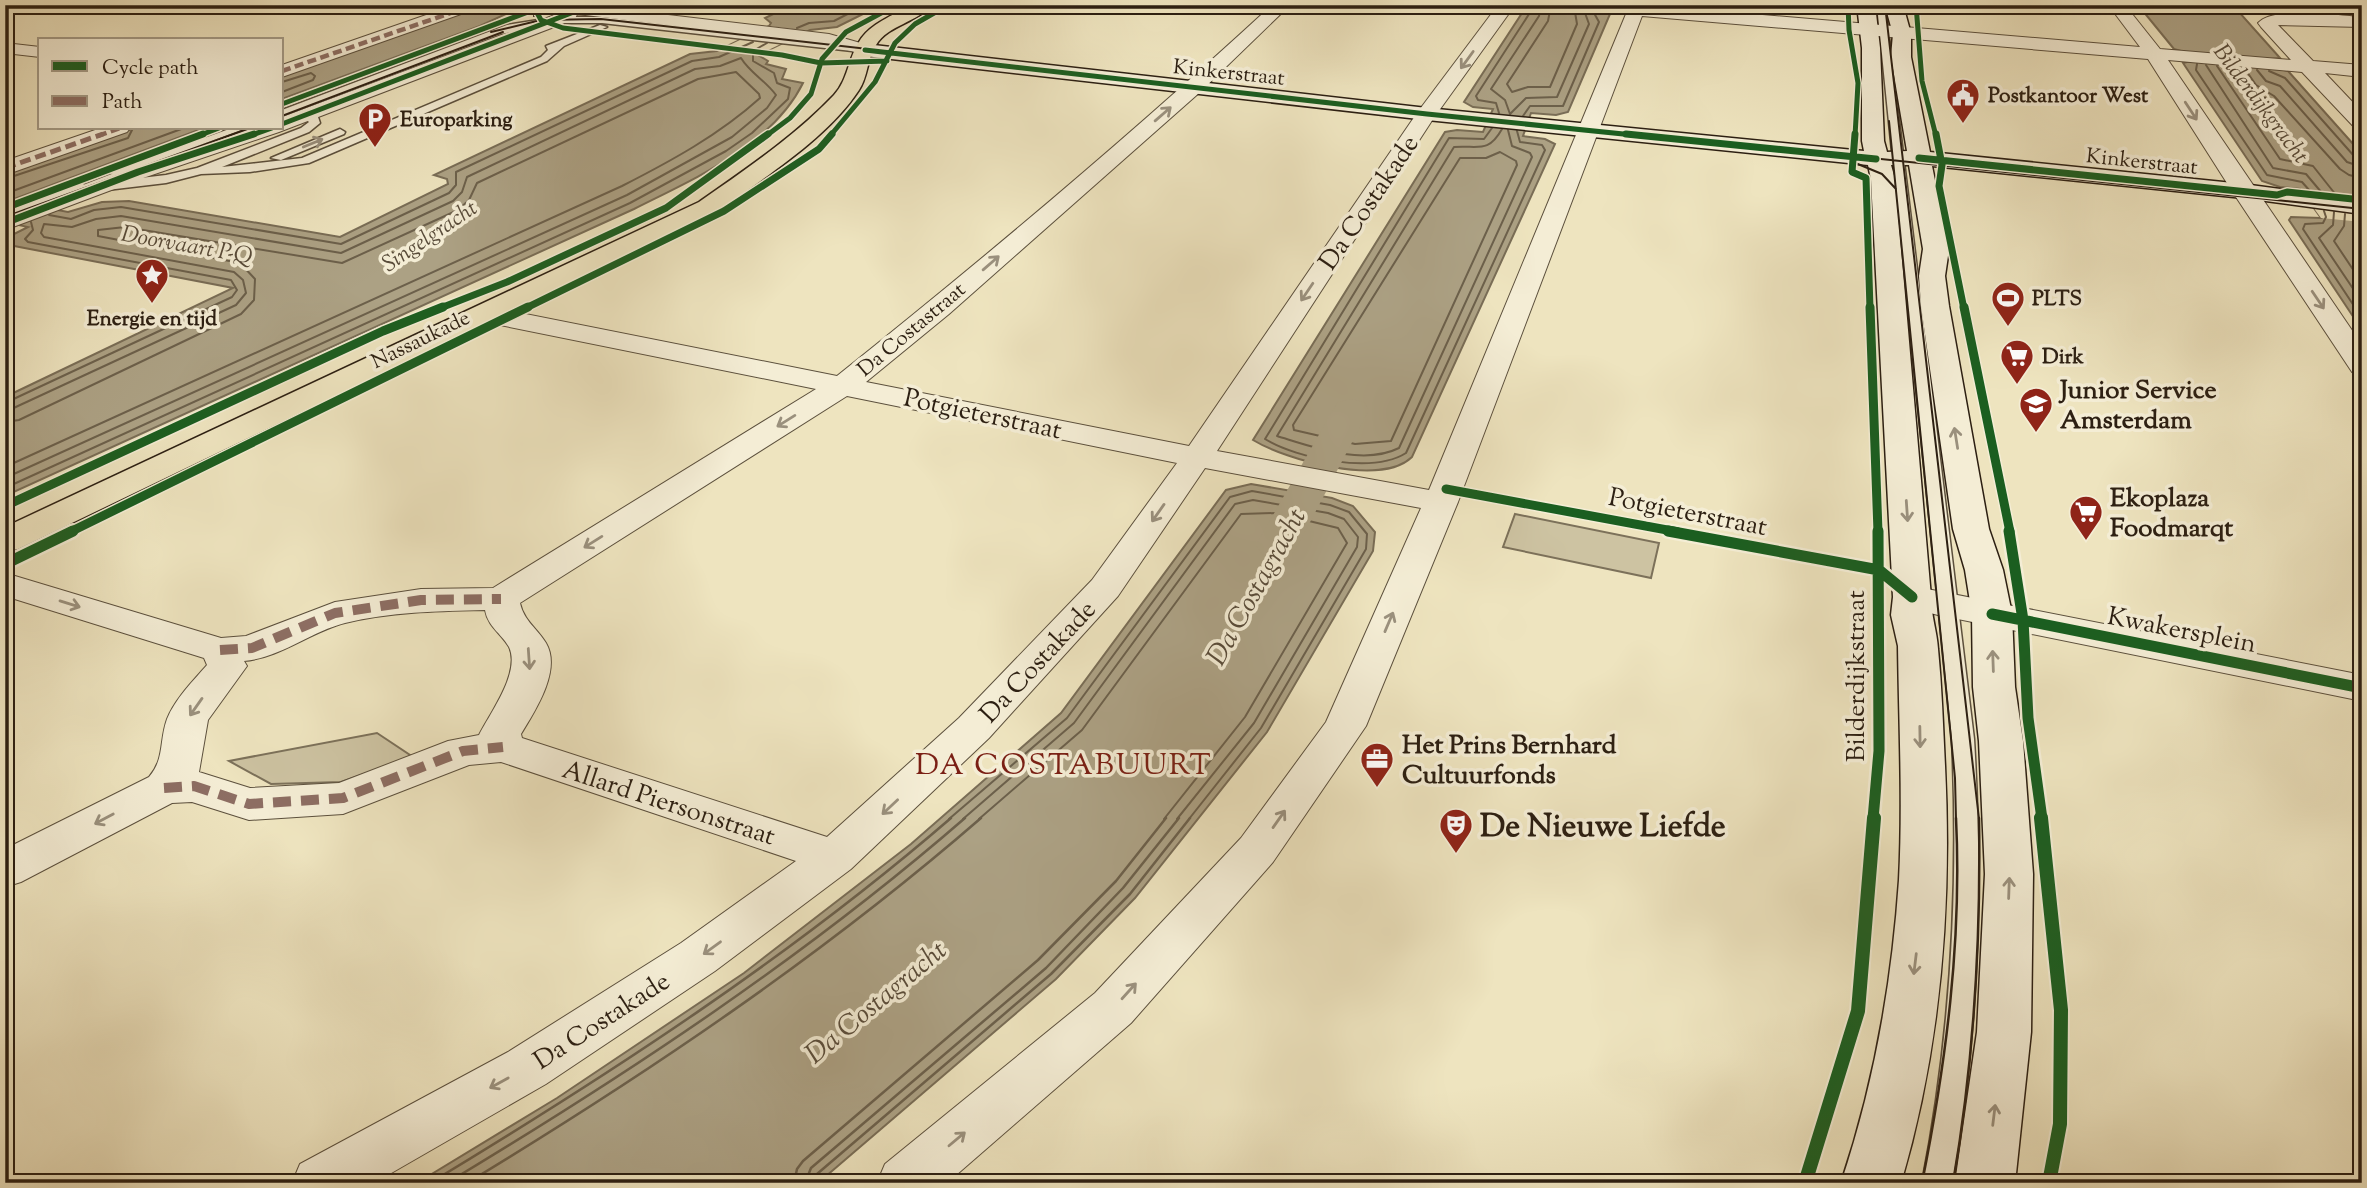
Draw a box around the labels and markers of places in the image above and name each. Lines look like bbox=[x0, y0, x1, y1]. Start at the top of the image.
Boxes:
public building icon: Postkantoor West bbox=[1944, 76, 1982, 125]
place label: Postkantoor West bbox=[1988, 82, 2149, 112]
parking icon: Europarking bbox=[356, 100, 394, 149]
place label: Europarking bbox=[400, 106, 513, 136]
place icon: Energie en tijd bbox=[133, 256, 171, 305]
sports icon: PLTS bbox=[1989, 279, 2027, 328]
place label: PLTS bbox=[2032, 285, 2082, 315]
place label: Energie en tijd bbox=[87, 305, 217, 335]
supermarket icon: Dirk bbox=[1998, 337, 2036, 386]
place label: Dirk bbox=[2042, 343, 2084, 373]
place label: Junior Service Amsterdam bbox=[2058, 373, 2217, 440]
school or university icon: Junior Service Amsterdam bbox=[2017, 385, 2055, 434]
place label: Ekoplaza Foodmarqt bbox=[2110, 481, 2233, 548]
supermarket icon: Ekoplaza Foodmarqt bbox=[2067, 493, 2105, 542]
place label: Het Prins Bernhard Cultuurfonds bbox=[1402, 728, 1617, 795]
office icon: Het Prins Bernhard Cultuurfonds bbox=[1358, 740, 1396, 789]
place label: De Nieuwe Liefde bbox=[1480, 805, 1726, 851]
theatre icon: De Nieuwe Liefde bbox=[1437, 806, 1475, 855]

